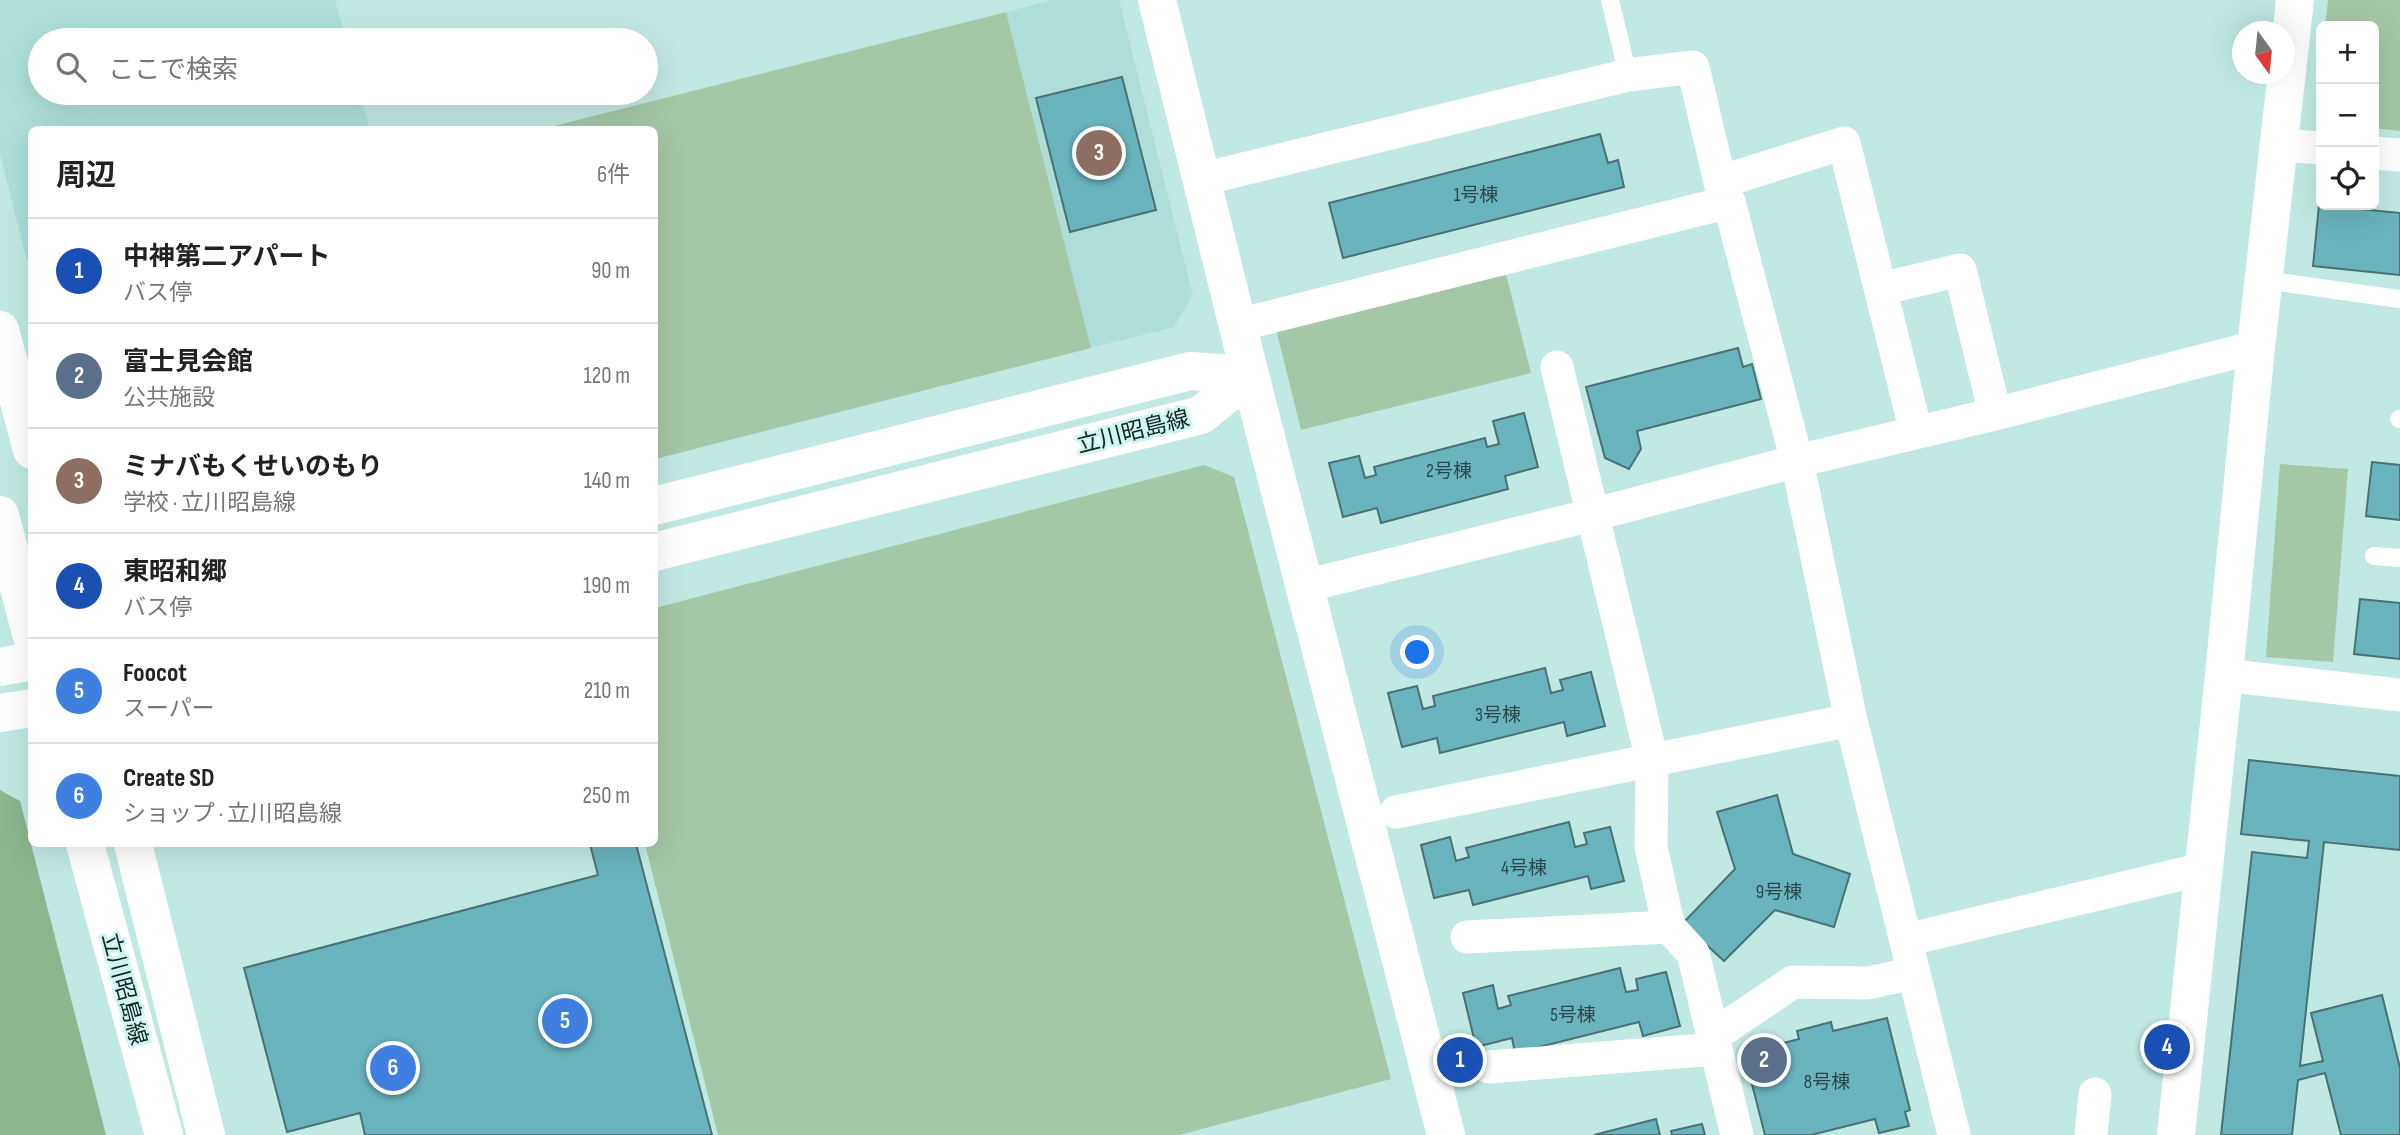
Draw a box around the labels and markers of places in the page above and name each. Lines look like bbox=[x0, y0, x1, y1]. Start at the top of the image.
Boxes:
pin: 3 bbox=[1076, 127, 1122, 179]
pin: 5 bbox=[542, 995, 588, 1047]
pin: 4 bbox=[2144, 1021, 2190, 1073]
pin: 1 bbox=[1437, 1034, 1483, 1086]
pin: 2 bbox=[1741, 1034, 1787, 1086]
pin: 6 bbox=[370, 1042, 416, 1094]

